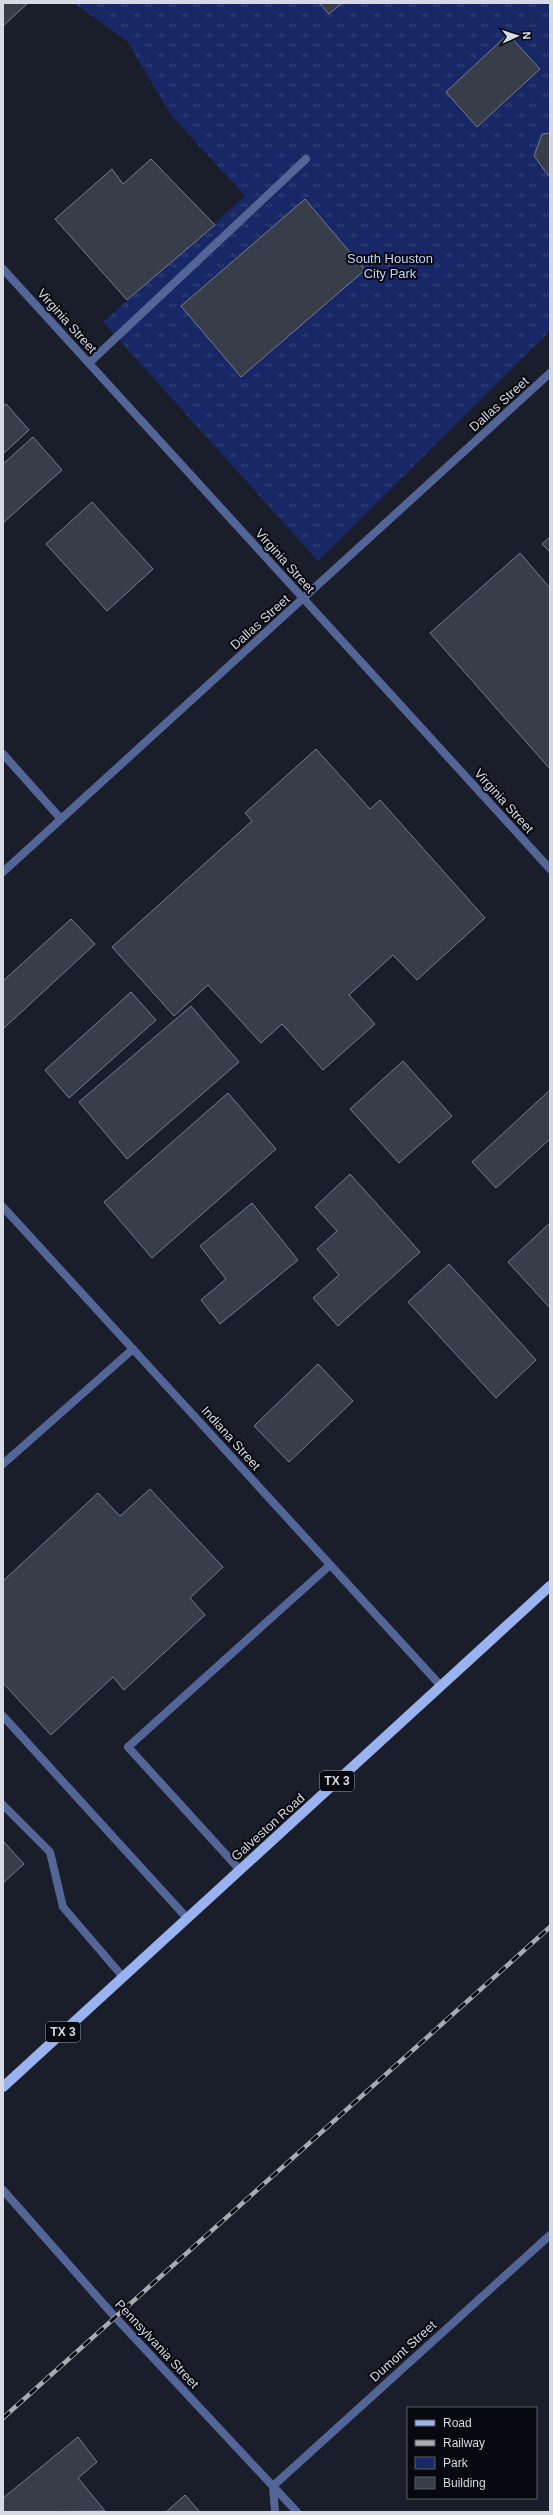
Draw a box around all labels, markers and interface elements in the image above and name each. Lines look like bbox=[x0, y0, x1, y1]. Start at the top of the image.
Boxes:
north arrow bbox=[497, 16, 537, 56]
text: N bbox=[521, 31, 533, 40]
park label: South Houston City Park bbox=[347, 251, 433, 281]
street label: Virginia Street bbox=[34, 286, 100, 357]
street label: Dallas Street bbox=[466, 373, 532, 434]
street label: Virginia Street bbox=[252, 526, 318, 597]
street label: Dallas Street bbox=[227, 591, 293, 652]
street label: Virginia Street bbox=[471, 766, 537, 837]
street label: Indiana Street bbox=[198, 1403, 264, 1473]
road number: TX 3 bbox=[320, 1771, 354, 1791]
street label: Galveston Road bbox=[228, 1790, 308, 1864]
road number: TX 3 bbox=[46, 2022, 80, 2042]
street label: Pennsylvania Street bbox=[112, 2297, 202, 2392]
street label: Dumont Street bbox=[367, 2317, 439, 2385]
legend bbox=[407, 2407, 537, 2499]
text: Road bbox=[443, 2416, 472, 2430]
text: Railway bbox=[443, 2436, 485, 2450]
text: Park bbox=[443, 2456, 469, 2470]
text: Building bbox=[443, 2476, 486, 2490]

